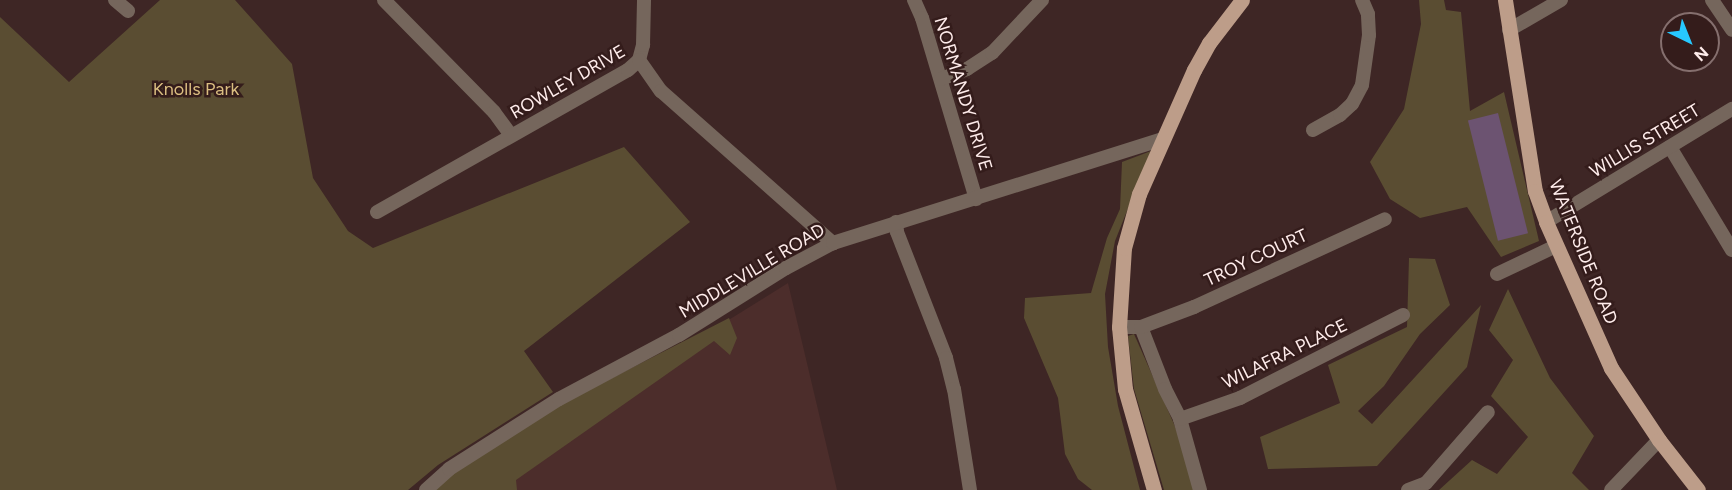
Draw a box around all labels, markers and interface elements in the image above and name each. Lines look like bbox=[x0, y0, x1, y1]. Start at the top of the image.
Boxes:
north arrow bbox=[1660, 12, 1720, 72]
street label: NORMANDY DRIVE bbox=[929, 14, 997, 174]
street label: ROWLEY DRIVE bbox=[507, 40, 629, 124]
text: N bbox=[1690, 43, 1712, 65]
park label: Knolls Park bbox=[153, 78, 239, 100]
street label: WILLIS STREET bbox=[1586, 100, 1704, 182]
street label: WATERSIDE ROAD bbox=[1544, 177, 1622, 327]
street label: MIDDLEVILLE ROAD bbox=[675, 219, 829, 323]
street label: TROY COURT bbox=[1201, 225, 1311, 291]
street label: WILAFRA PLACE bbox=[1219, 314, 1351, 394]

